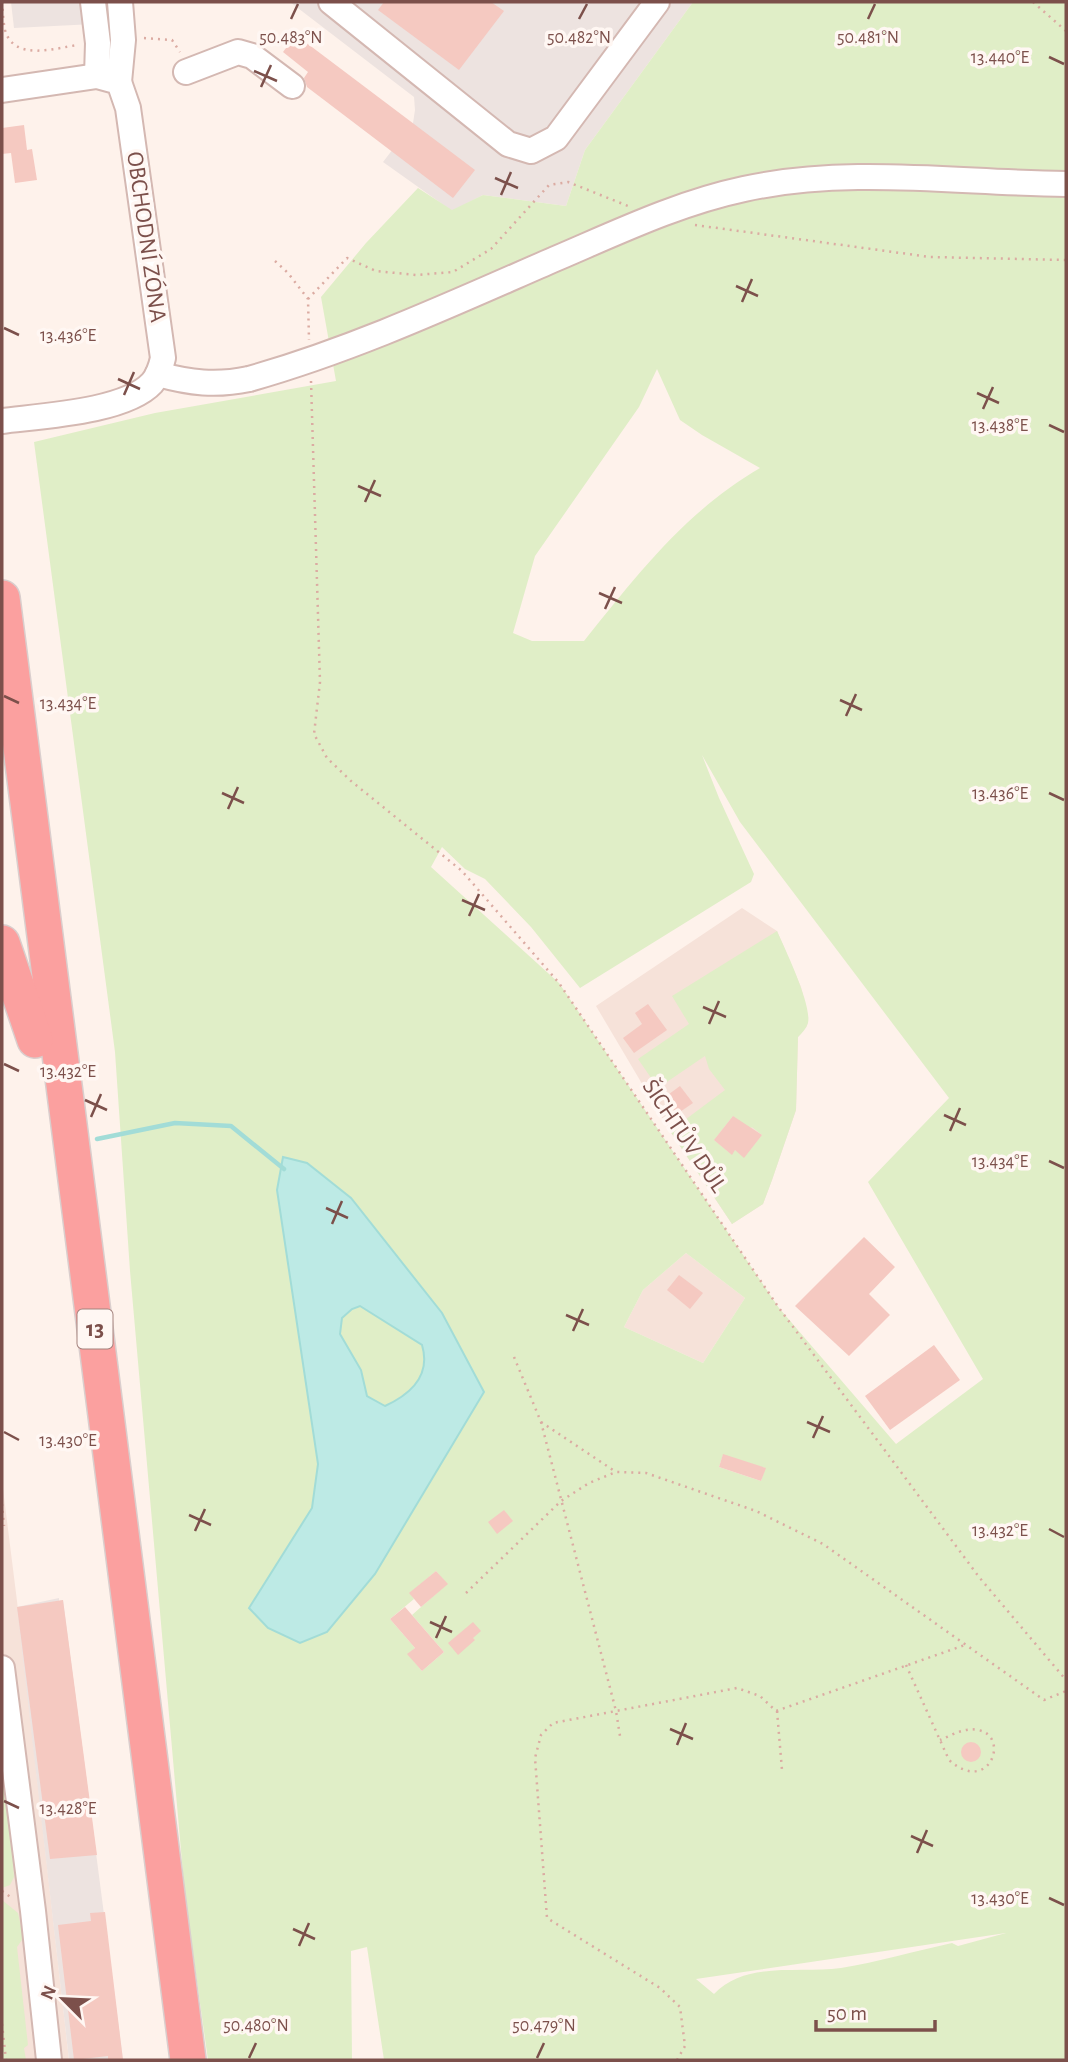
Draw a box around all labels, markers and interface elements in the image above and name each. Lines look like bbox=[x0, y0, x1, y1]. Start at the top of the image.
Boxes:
text: 50.483°N bbox=[259, 29, 323, 47]
text: 50.482°N bbox=[547, 29, 611, 47]
text: 50.481°N bbox=[837, 29, 899, 47]
text: 13.440°E bbox=[971, 49, 1030, 67]
street label: OBCHODNÍ ZÓNA bbox=[122, 150, 172, 324]
text: 13.436°E bbox=[40, 327, 96, 345]
text: 13.438°E bbox=[972, 417, 1028, 435]
text: 13.434°E bbox=[40, 695, 97, 713]
text: 13.436°E bbox=[972, 785, 1028, 803]
text: 13.432°E bbox=[40, 1063, 96, 1081]
street label: ŠICHTŮV DŮL bbox=[638, 1074, 732, 1197]
text: 13.434°E bbox=[972, 1153, 1029, 1171]
road number: 13 bbox=[78, 1310, 112, 1348]
text: 13.430°E bbox=[39, 1432, 97, 1450]
text: 13.432°E bbox=[972, 1522, 1028, 1540]
text: 13.428°E bbox=[39, 1800, 97, 1818]
text: 13.430°E bbox=[971, 1890, 1029, 1908]
north arrow bbox=[28, 1964, 98, 2034]
text: N bbox=[37, 1983, 60, 2003]
scale bar bbox=[816, 1988, 935, 2032]
text: 50 m bbox=[827, 2003, 867, 2024]
text: 50.480°N bbox=[223, 2017, 289, 2035]
text: 50.479°N bbox=[512, 2017, 576, 2035]

